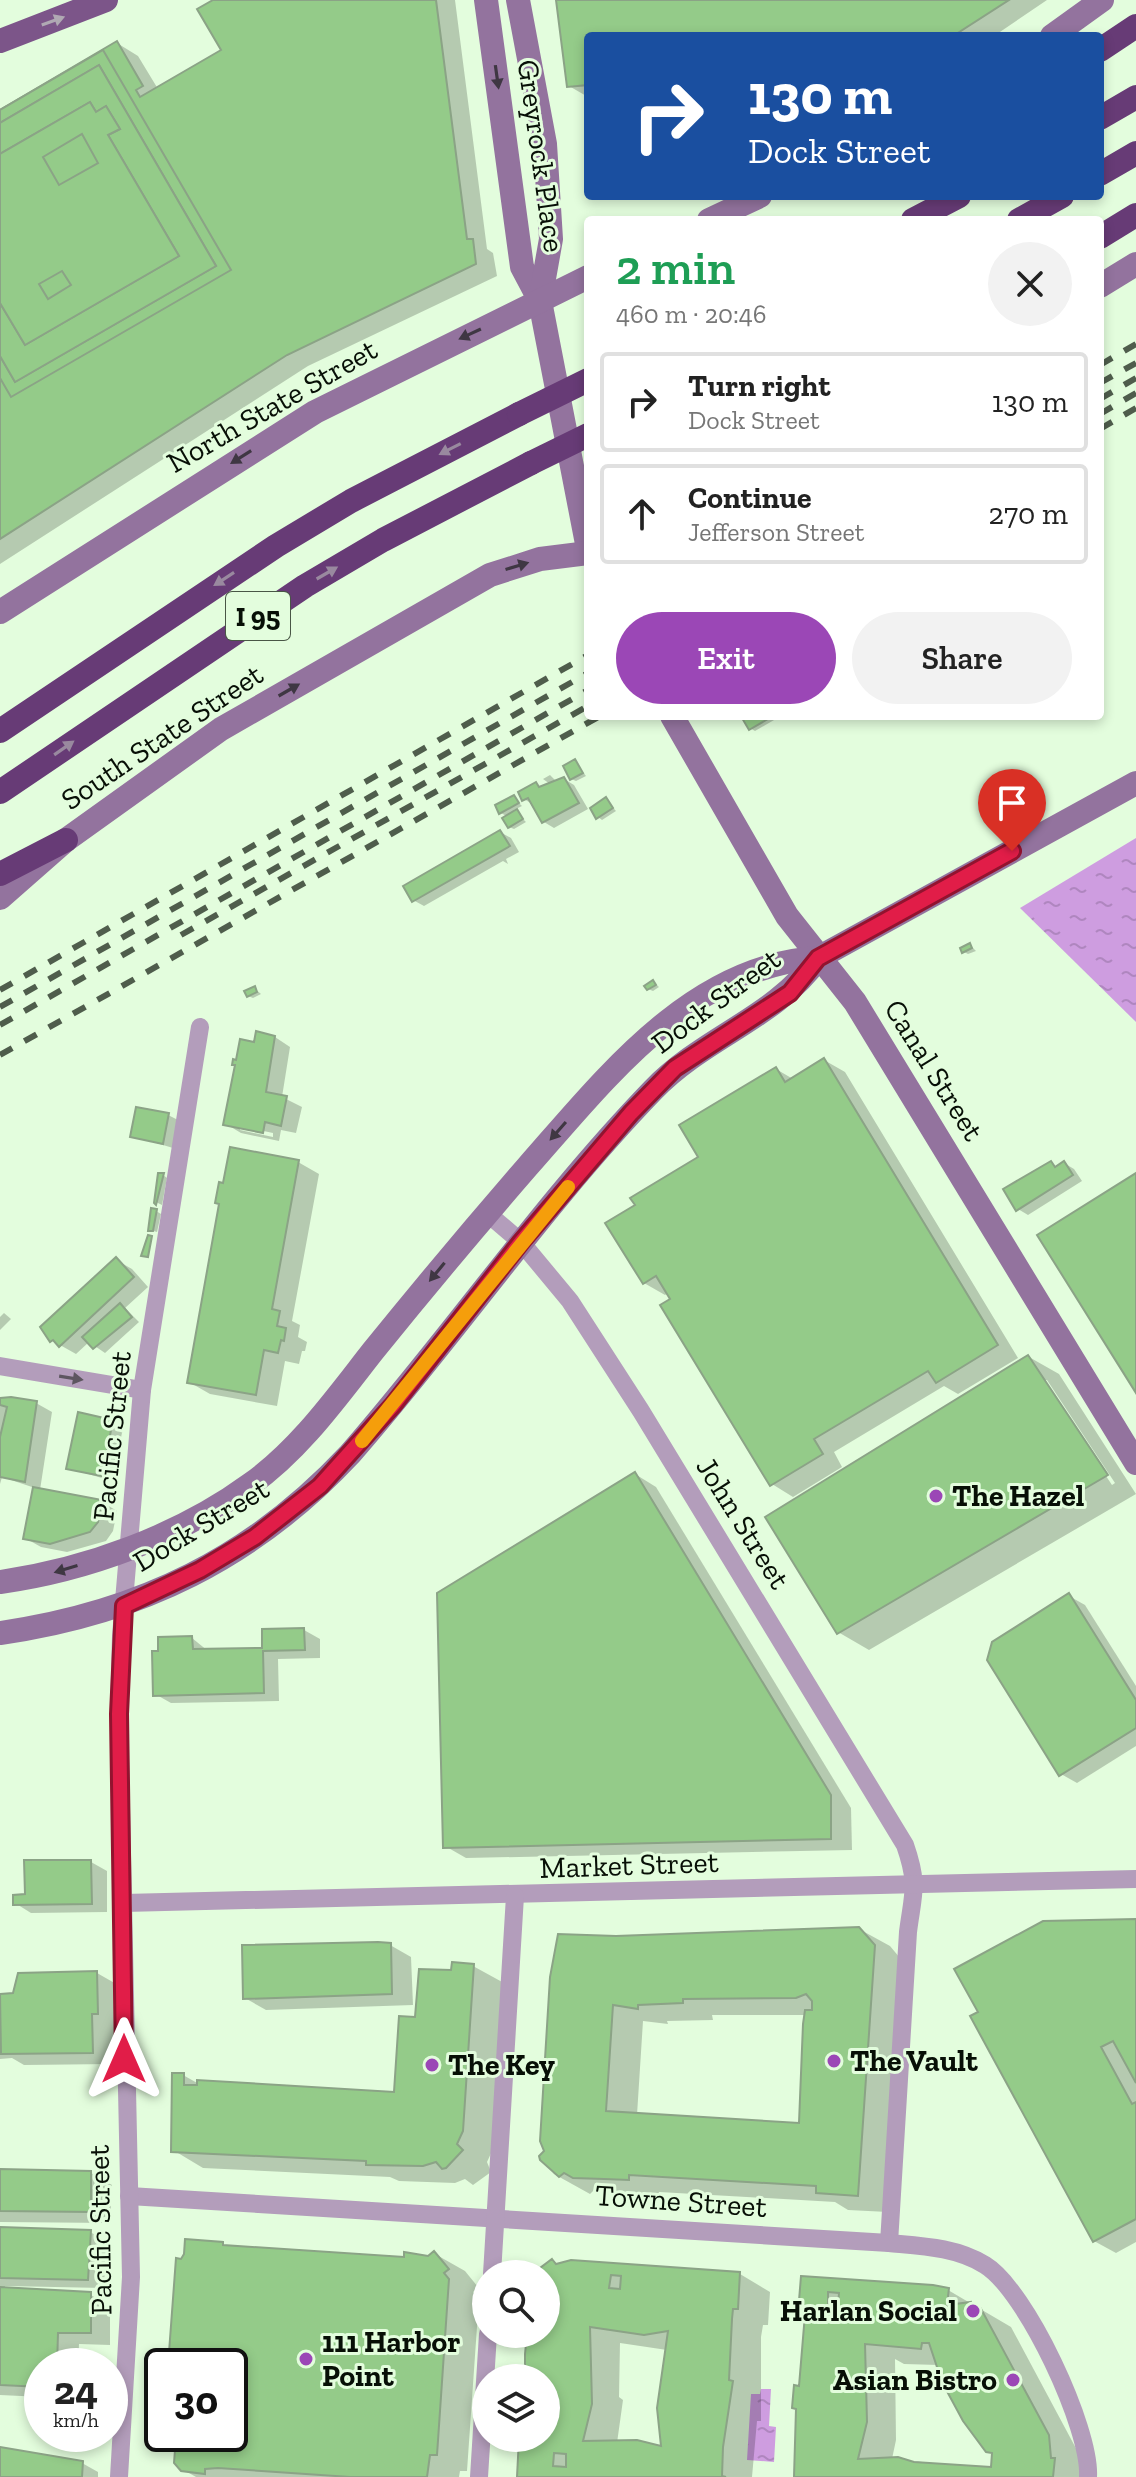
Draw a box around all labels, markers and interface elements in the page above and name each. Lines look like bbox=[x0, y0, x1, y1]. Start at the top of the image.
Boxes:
one-way arrow bbox=[41, 14, 65, 27]
street label: Greyrock Place bbox=[510, 57, 572, 255]
text: 130 m bbox=[748, 61, 892, 128]
icon: right bbox=[616, 64, 720, 168]
one-way arrow bbox=[491, 65, 504, 90]
text: Dock Street bbox=[748, 129, 930, 172]
text: 2 min bbox=[616, 239, 735, 296]
button: close bbox=[988, 242, 1072, 326]
text: 460 m · 20:46 bbox=[616, 298, 767, 330]
one-way arrow bbox=[458, 327, 481, 341]
street label: North State Street bbox=[161, 331, 383, 481]
text: Turn right bbox=[688, 368, 830, 404]
icon: right bbox=[620, 380, 664, 424]
text: 130 m bbox=[992, 384, 1068, 420]
text: Dock Street bbox=[688, 404, 820, 436]
one-way arrow bbox=[438, 442, 461, 456]
one-way arrow bbox=[230, 450, 252, 464]
text: Continue bbox=[688, 480, 812, 516]
icon: ahead bbox=[620, 492, 664, 536]
text: 270 m bbox=[988, 496, 1068, 532]
text: Jefferson Street bbox=[688, 516, 864, 548]
one-way arrow bbox=[505, 559, 529, 572]
one-way arrow bbox=[316, 566, 338, 580]
one-way arrow bbox=[214, 572, 235, 587]
road number: I 95 bbox=[226, 592, 290, 640]
button: Exit bbox=[616, 612, 836, 704]
button: Share bbox=[852, 612, 1072, 704]
street label: South State Street bbox=[54, 656, 270, 818]
one-way arrow bbox=[278, 683, 300, 697]
one-way arrow bbox=[54, 741, 75, 756]
pin bbox=[978, 769, 1046, 851]
icon: arrive bbox=[990, 781, 1034, 825]
street label: Dock Street bbox=[645, 941, 787, 1061]
street label: Canal Street bbox=[877, 993, 991, 1147]
one-way arrow bbox=[550, 1122, 568, 1141]
one-way arrow bbox=[428, 1262, 445, 1283]
street label: Pacific Street bbox=[85, 1349, 139, 1523]
one-way arrow bbox=[59, 1372, 84, 1385]
street label: John Street bbox=[688, 1451, 798, 1595]
street label: Dock Street bbox=[127, 1470, 275, 1580]
place label: The Hazel bbox=[952, 1478, 1085, 1514]
marker: The Hazel bbox=[927, 1487, 945, 1505]
one-way arrow bbox=[54, 1563, 78, 1576]
street label: Market Street bbox=[539, 1844, 719, 1886]
position arrow bbox=[82, 2017, 166, 2101]
place label: The Vault bbox=[850, 2043, 979, 2079]
place label: The Key bbox=[448, 2047, 555, 2083]
marker: The Vault bbox=[825, 2052, 843, 2070]
marker: The Key bbox=[423, 2056, 441, 2074]
street label: Pacific Street bbox=[81, 2144, 119, 2316]
street label: Towne Street bbox=[594, 2177, 768, 2225]
map controls bbox=[472, 2260, 560, 2452]
button: search bbox=[472, 2260, 560, 2348]
place label: Harlan Social bbox=[780, 2293, 957, 2329]
marker: Harlan Social bbox=[964, 2302, 982, 2320]
place label: 111 Harbor Point bbox=[322, 2324, 460, 2394]
speed limit sign: 30 bbox=[144, 2348, 248, 2452]
marker: 111 Harbor Point bbox=[297, 2350, 315, 2368]
place label: Asian Bistro bbox=[833, 2362, 997, 2398]
button: layers bbox=[472, 2364, 560, 2452]
text: 24 bbox=[54, 2366, 98, 2414]
marker: Asian Bistro bbox=[1004, 2371, 1022, 2389]
text: km/h bbox=[53, 2408, 99, 2432]

